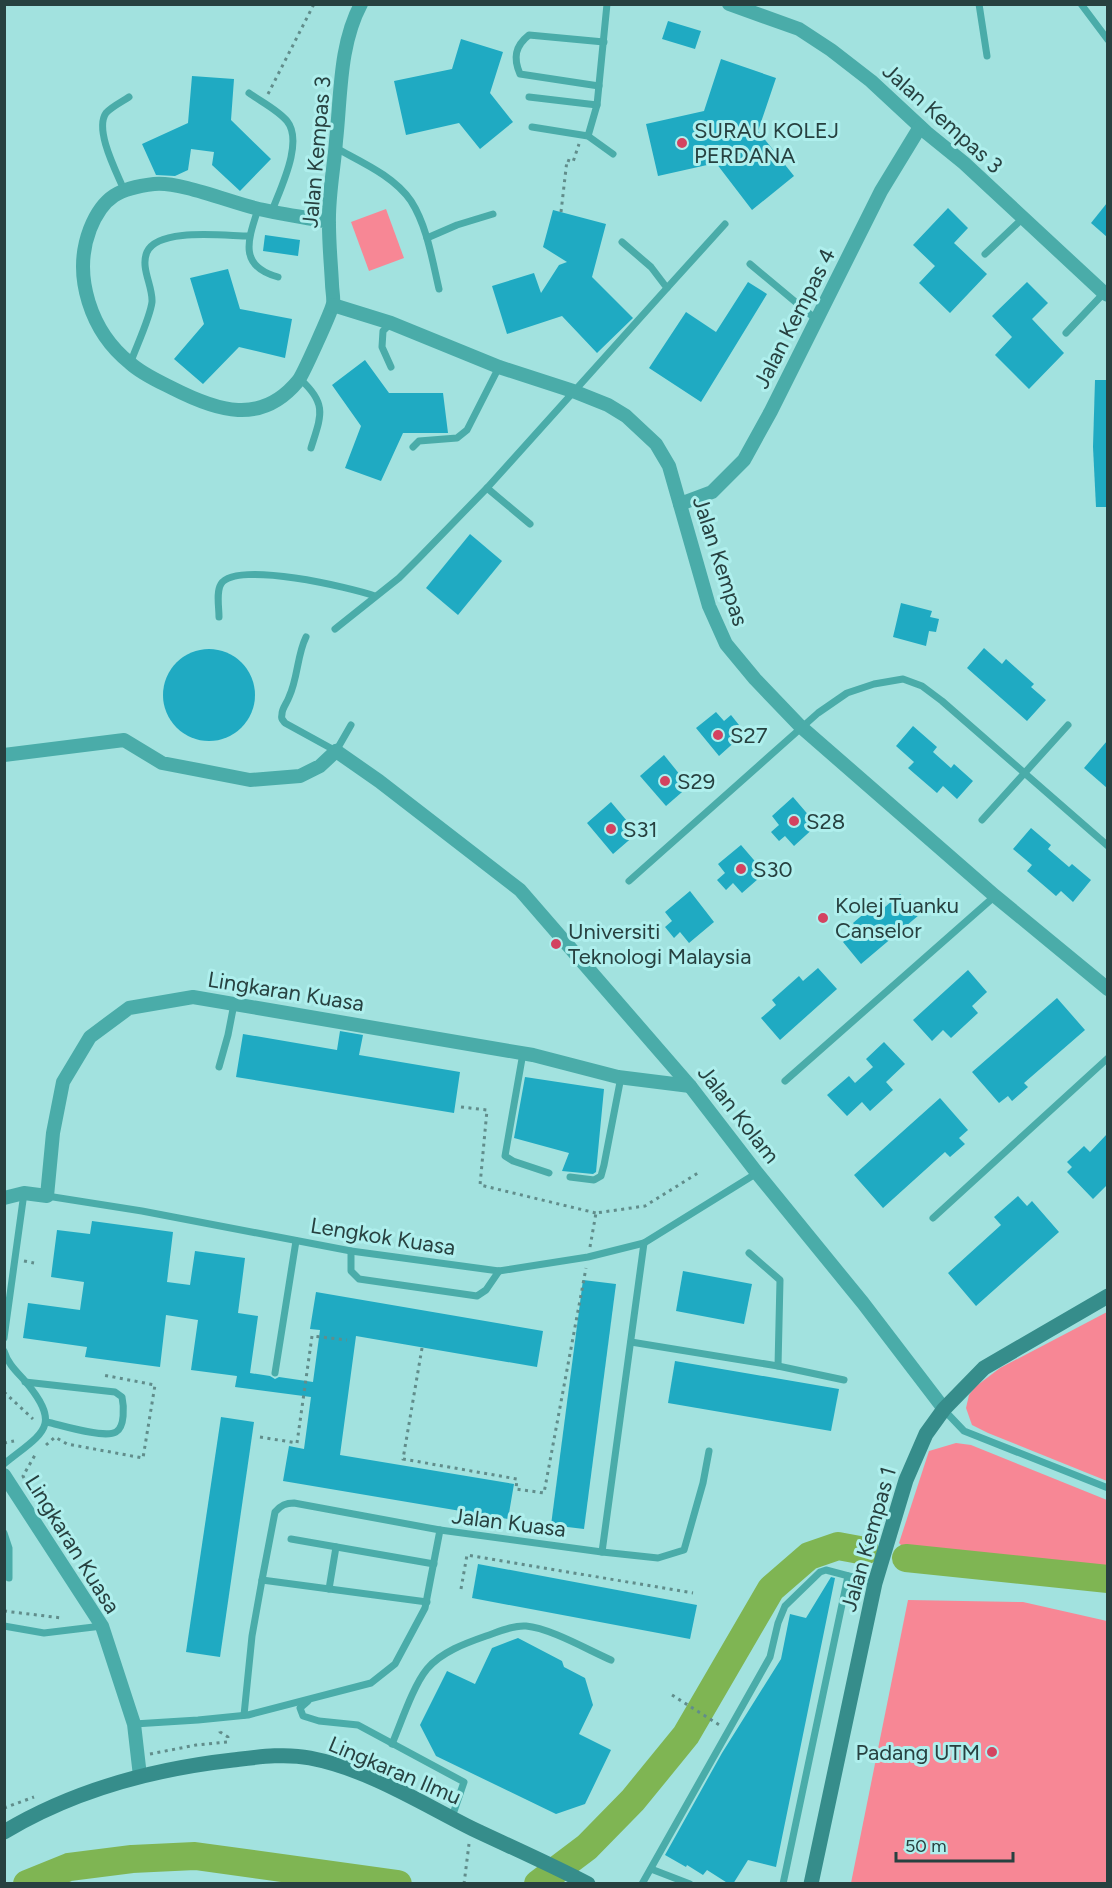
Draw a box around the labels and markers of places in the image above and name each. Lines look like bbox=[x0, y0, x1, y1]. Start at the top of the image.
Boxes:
place label: SURAU KOLEJ PERDANA bbox=[694, 117, 839, 169]
marker: SURAU KOLEJ PERDANA bbox=[675, 136, 689, 150]
place label: S27 bbox=[730, 722, 768, 749]
marker: S27 bbox=[711, 728, 725, 742]
place label: S29 bbox=[677, 768, 715, 795]
marker: S29 bbox=[658, 774, 672, 788]
place label: S28 bbox=[806, 808, 845, 835]
marker: S28 bbox=[787, 814, 801, 828]
place label: S31 bbox=[623, 816, 658, 843]
marker: S31 bbox=[604, 822, 618, 836]
place label: S30 bbox=[753, 856, 793, 883]
marker: S30 bbox=[734, 862, 748, 876]
place label: Kolej Tuanku Canselor bbox=[835, 892, 959, 944]
marker: Kolej Tuanku Canselor bbox=[816, 911, 830, 925]
place label: Universiti Teknologi Malaysia bbox=[568, 918, 751, 970]
marker: Universiti Teknologi Malaysia bbox=[549, 937, 563, 951]
place label: Padang UTM bbox=[855, 1739, 980, 1766]
marker: Padang UTM bbox=[985, 1745, 999, 1759]

